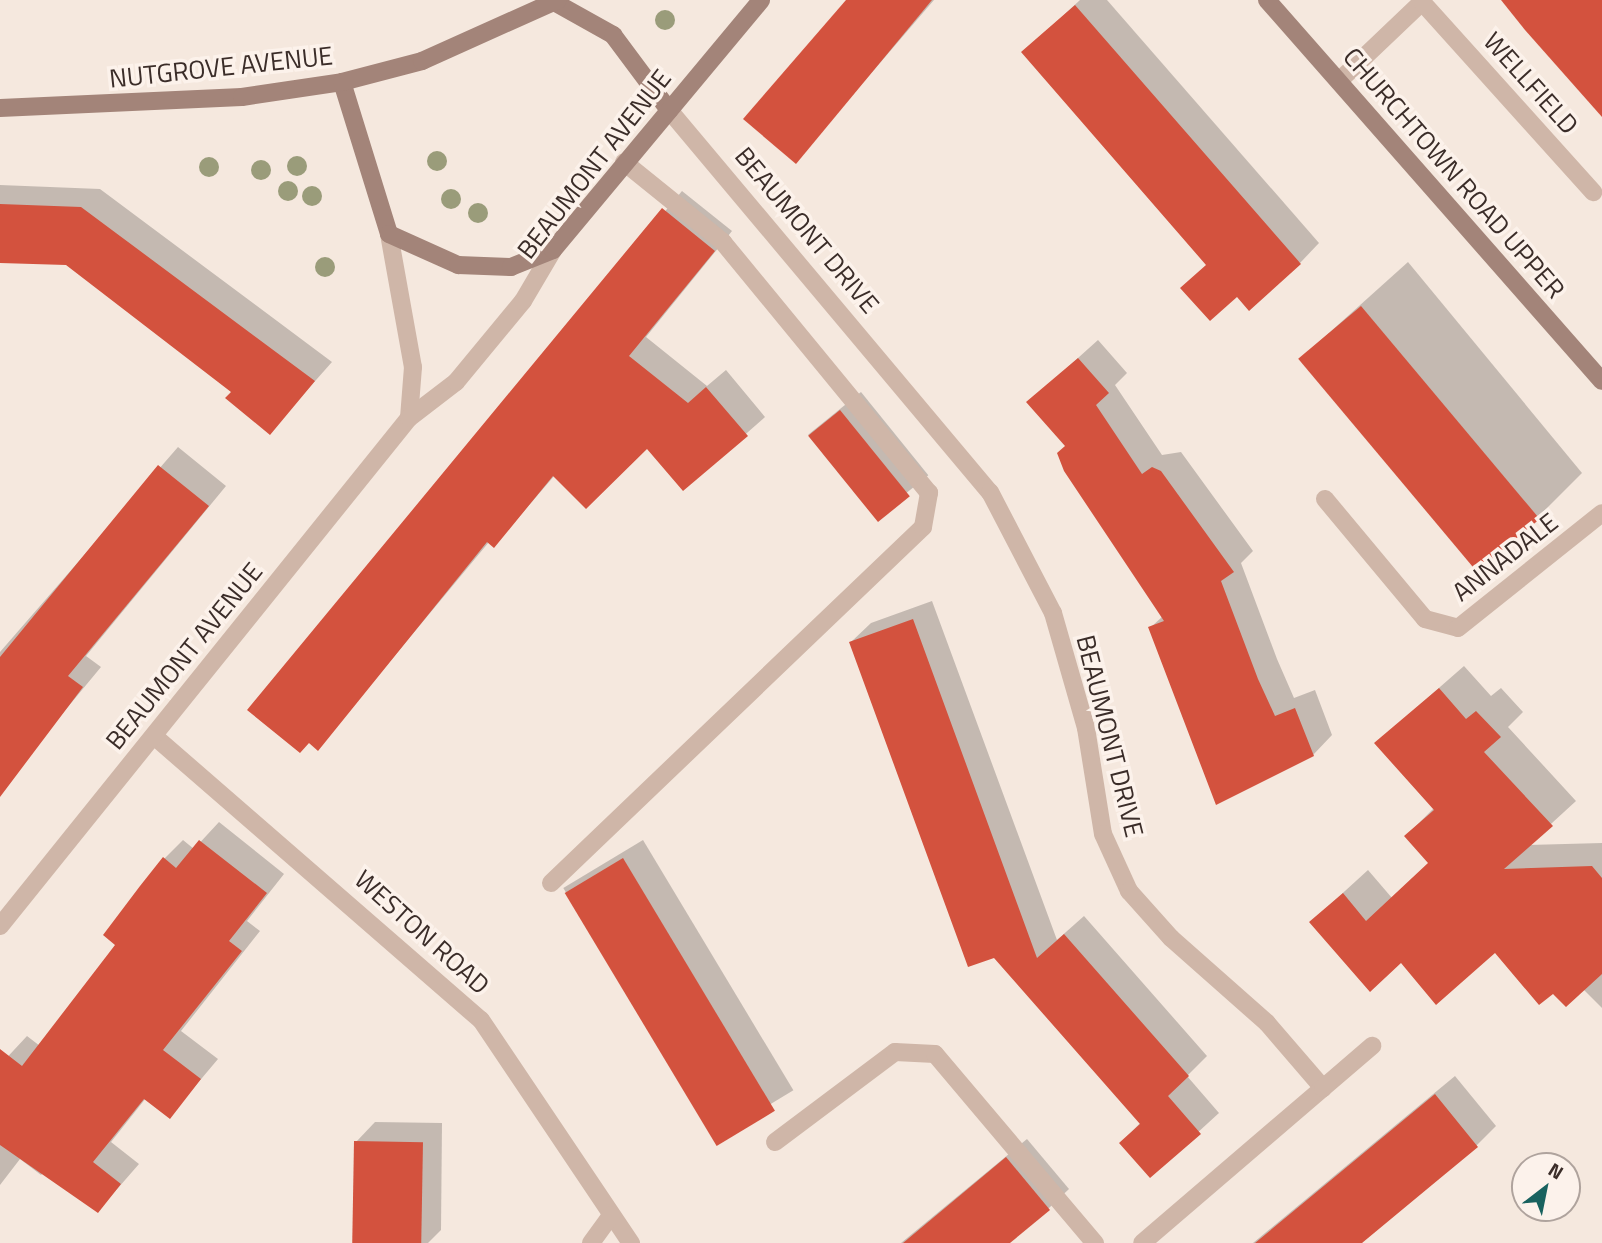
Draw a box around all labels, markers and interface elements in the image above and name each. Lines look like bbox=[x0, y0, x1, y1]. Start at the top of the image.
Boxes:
street label: WELLFIELD bbox=[1477, 26, 1585, 140]
street label: NUTGROVE AVENUE bbox=[108, 40, 334, 94]
street label: CHURCHTOWN ROAD UPPER bbox=[1337, 41, 1571, 305]
street label: BEAUMONT AVENUE bbox=[510, 63, 678, 265]
street label: BEAUMONT DRIVE bbox=[728, 141, 886, 319]
street label: ANNADALE bbox=[1446, 506, 1564, 608]
street label: BEAUMONT AVENUE bbox=[99, 556, 269, 756]
street label: BEAUMONT DRIVE bbox=[1070, 632, 1150, 840]
street label: WESTON ROAD bbox=[348, 863, 496, 1001]
north arrow bbox=[1511, 1152, 1581, 1222]
text: N bbox=[1543, 1155, 1570, 1186]

